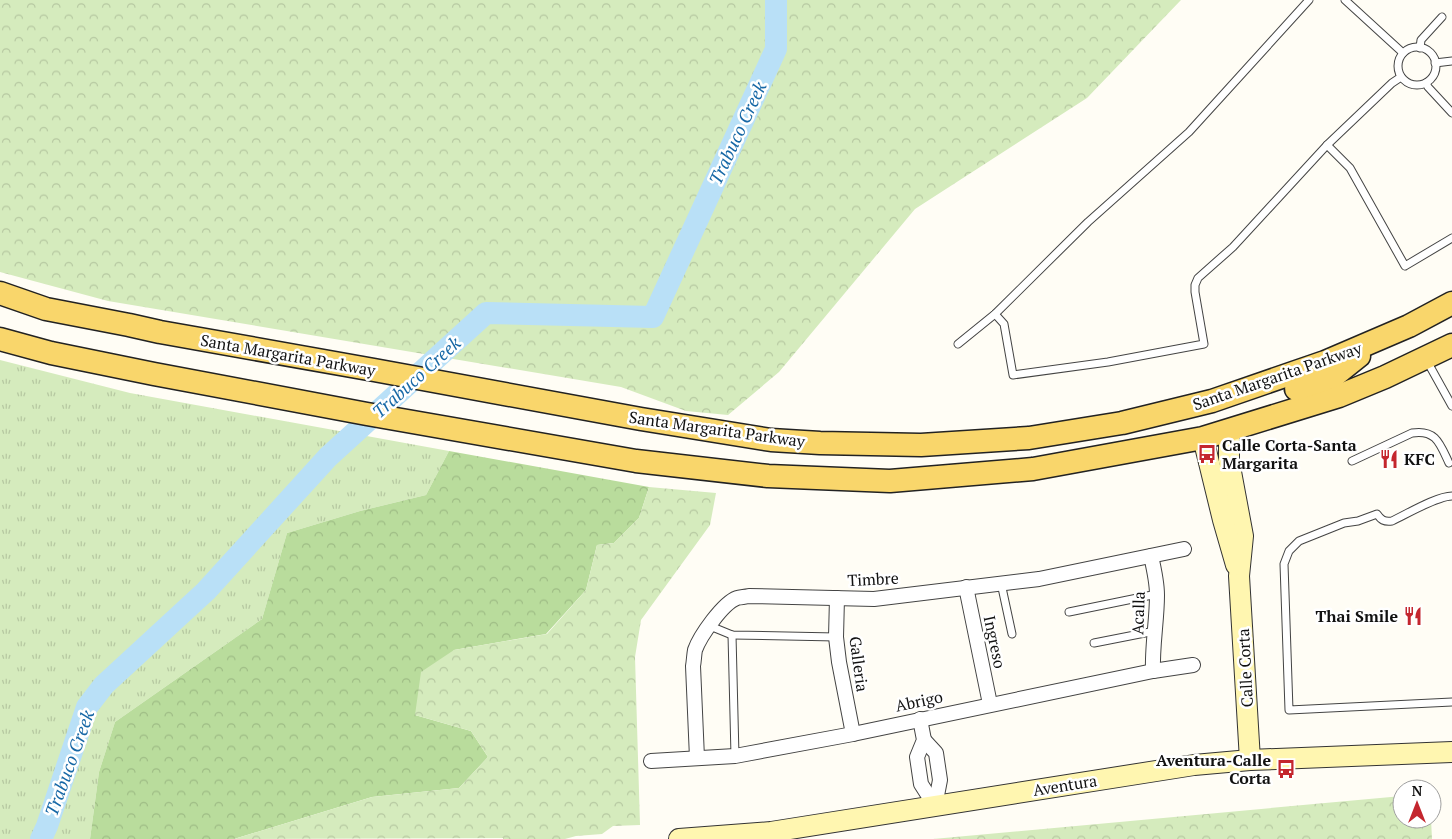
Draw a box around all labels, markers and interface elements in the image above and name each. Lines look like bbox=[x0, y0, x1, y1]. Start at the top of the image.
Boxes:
water label: Trabuco Creek bbox=[703, 77, 771, 188]
street label: Santa Margarita Parkway bbox=[199, 329, 378, 381]
water label: Trabuco Creek bbox=[367, 331, 466, 423]
street label: Santa Margarita Parkway bbox=[1190, 336, 1365, 415]
street label: Santa Margarita Parkway bbox=[628, 406, 807, 452]
place label: Calle Corta-Santa Margarita bbox=[1222, 434, 1357, 474]
bus stop icon: Calle Corta-Santa Margarita bbox=[1196, 443, 1218, 465]
restaurant icon: KFC bbox=[1378, 448, 1400, 470]
place label: KFC bbox=[1404, 448, 1435, 470]
street label: Timbre bbox=[847, 567, 899, 591]
street label: Acalla bbox=[1126, 591, 1150, 635]
place label: Thai Smile bbox=[1316, 605, 1398, 627]
restaurant icon: Thai Smile bbox=[1402, 605, 1424, 627]
street label: Ingreso bbox=[979, 614, 1011, 671]
street label: Calle Corta bbox=[1232, 628, 1258, 708]
street label: Galleria bbox=[844, 635, 874, 693]
street label: Abrigo bbox=[893, 685, 945, 717]
water label: Trabuco Creek bbox=[39, 706, 99, 819]
place label: Aventura-Calle Corta bbox=[1156, 749, 1271, 789]
bus stop icon: Aventura-Calle Corta bbox=[1275, 758, 1297, 780]
street label: Aventura bbox=[1031, 769, 1099, 801]
north arrow bbox=[1392, 779, 1442, 829]
text: N bbox=[1412, 781, 1423, 800]

